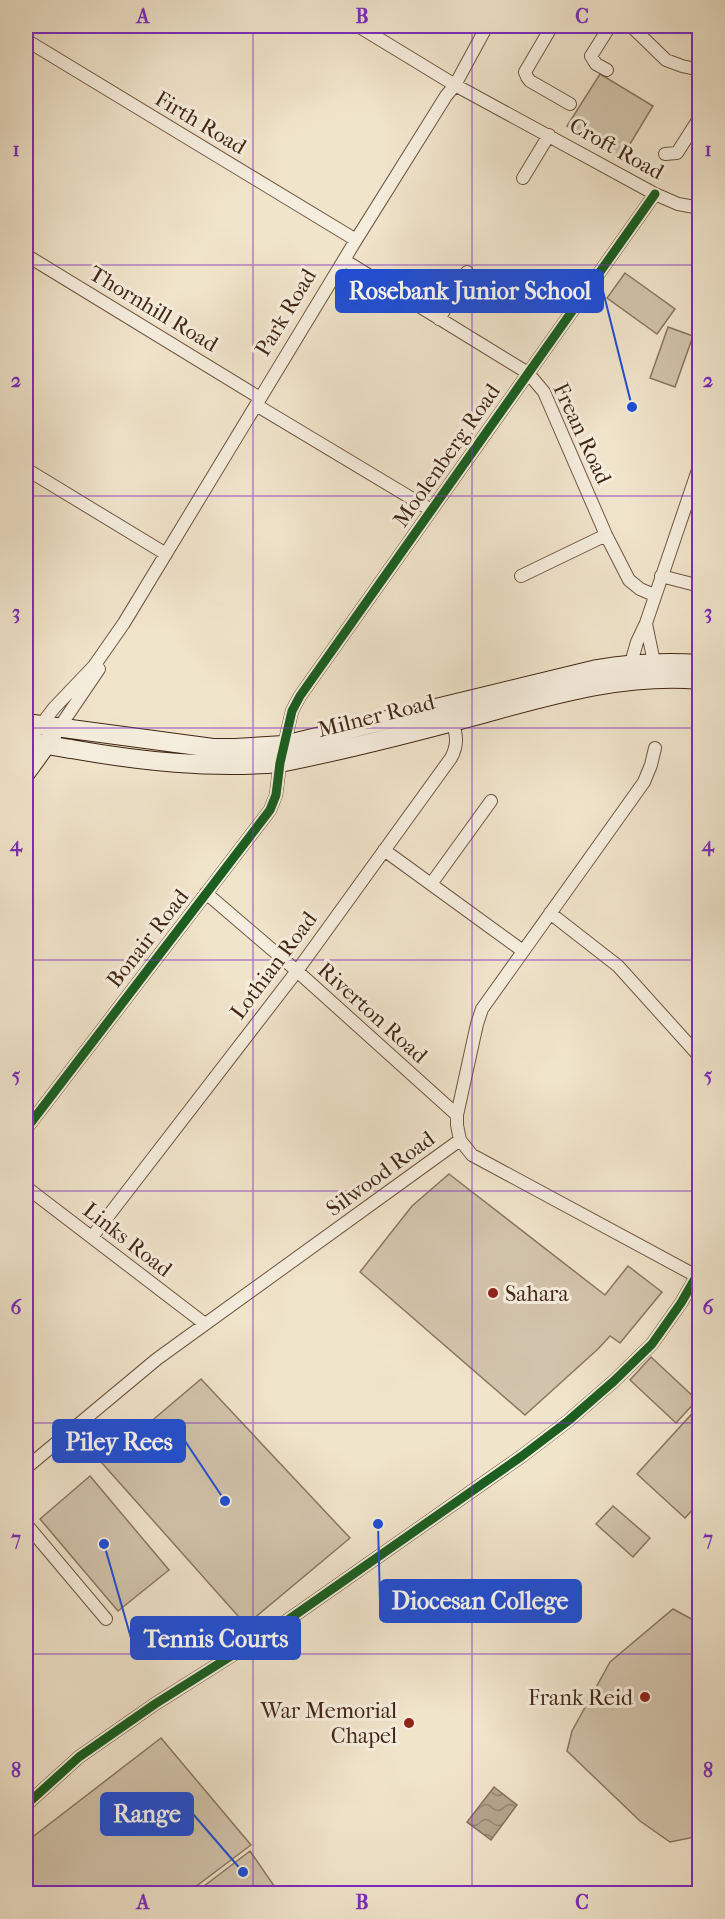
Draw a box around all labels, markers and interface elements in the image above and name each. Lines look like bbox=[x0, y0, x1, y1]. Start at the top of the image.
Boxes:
text: A bbox=[135, 5, 151, 28]
text: B bbox=[355, 5, 369, 28]
text: C bbox=[575, 5, 589, 28]
street label: Firth Road bbox=[150, 86, 252, 161]
street label: Croft Road bbox=[565, 112, 669, 186]
text: 1 bbox=[12, 138, 20, 161]
text: 1 bbox=[704, 138, 712, 161]
street label: Thornhill Road bbox=[84, 260, 223, 358]
street label: Park Road bbox=[250, 263, 323, 361]
callout: Rosebank Junior School bbox=[336, 270, 603, 312]
text: Rosebank Junior School bbox=[349, 277, 592, 305]
text: 2 bbox=[11, 369, 21, 392]
text: 2 bbox=[703, 369, 713, 392]
street label: Moolenberg Road bbox=[388, 378, 506, 532]
street label: Frean Road bbox=[547, 379, 617, 489]
text: 3 bbox=[12, 601, 20, 624]
text: 3 bbox=[704, 601, 712, 624]
street label: Milner Road bbox=[315, 689, 438, 743]
text: 4 bbox=[9, 833, 23, 857]
text: 4 bbox=[701, 833, 715, 857]
street label: Bonair Road bbox=[101, 883, 195, 993]
street label: Lothian Road bbox=[225, 906, 323, 1024]
street label: Riverton Road bbox=[312, 957, 433, 1069]
text: 5 bbox=[12, 1064, 21, 1087]
text: 5 bbox=[704, 1064, 713, 1087]
street label: Silwood Road bbox=[321, 1125, 441, 1222]
street label: Links Road bbox=[78, 1197, 178, 1283]
place label: Sahara bbox=[505, 1281, 569, 1307]
marker: Sahara bbox=[486, 1286, 500, 1300]
text: 6 bbox=[11, 1296, 23, 1319]
text: 6 bbox=[703, 1296, 715, 1319]
callout: Piley Rees bbox=[53, 1420, 185, 1462]
text: Piley Rees bbox=[65, 1428, 173, 1456]
text: 7 bbox=[10, 1527, 21, 1550]
text: 7 bbox=[702, 1527, 713, 1550]
callout: Diocesan College bbox=[380, 1580, 581, 1622]
text: Diocesan College bbox=[392, 1587, 568, 1615]
callout: Tennis Courts bbox=[131, 1617, 300, 1659]
text: Tennis Courts bbox=[143, 1625, 288, 1653]
place label: Frank Reid bbox=[528, 1685, 634, 1711]
marker: Frank Reid bbox=[638, 1690, 652, 1704]
place label: War Memorial Chapel bbox=[260, 1698, 397, 1749]
marker: War Memorial Chapel bbox=[402, 1716, 416, 1730]
text: 8 bbox=[11, 1759, 21, 1782]
text: 8 bbox=[703, 1759, 713, 1782]
callout: Range bbox=[101, 1793, 193, 1835]
text: Range bbox=[113, 1800, 181, 1828]
text: A bbox=[135, 1891, 151, 1914]
text: B bbox=[355, 1891, 369, 1914]
text: C bbox=[575, 1891, 589, 1914]

